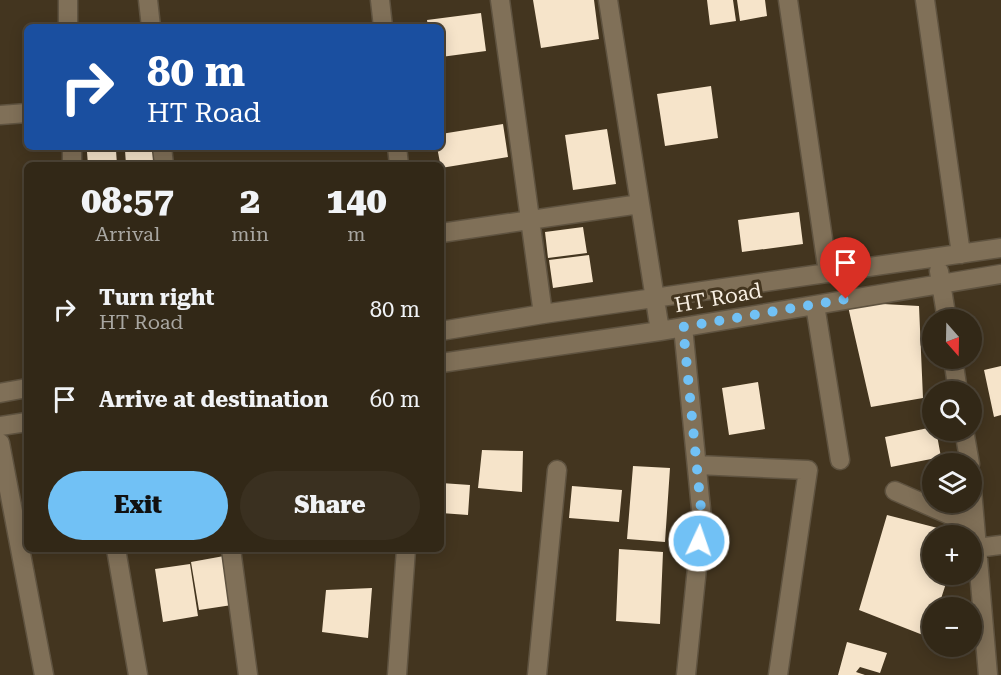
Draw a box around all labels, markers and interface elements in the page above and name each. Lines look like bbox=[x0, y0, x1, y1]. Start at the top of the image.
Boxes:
text: 80 m bbox=[147, 47, 245, 96]
icon: right bbox=[48, 48, 126, 126]
text: HT Road bbox=[147, 97, 261, 129]
text: 08:57 bbox=[81, 180, 174, 222]
text: 2 bbox=[240, 180, 260, 222]
text: 140 bbox=[326, 180, 387, 222]
text: Arrival bbox=[95, 222, 160, 246]
text: min bbox=[231, 222, 269, 246]
text: m bbox=[347, 222, 366, 246]
pin bbox=[820, 237, 871, 299]
icon: arrive bbox=[829, 246, 862, 279]
street label: HT Road bbox=[672, 278, 764, 317]
text: Turn right bbox=[99, 285, 214, 310]
icon: right bbox=[48, 293, 81, 326]
text: 80 m bbox=[370, 297, 420, 322]
north arrow bbox=[922, 309, 982, 369]
map controls bbox=[922, 309, 982, 657]
text: HT Road bbox=[99, 310, 183, 334]
button: search bbox=[922, 381, 982, 441]
icon: arrive bbox=[48, 383, 81, 416]
text: Arrive at destination bbox=[99, 387, 328, 412]
text: 60 m bbox=[370, 387, 420, 412]
button: layers bbox=[922, 453, 982, 513]
button: Exit bbox=[48, 471, 228, 540]
button: Share bbox=[240, 471, 420, 540]
position arrow bbox=[667, 509, 731, 573]
button: + bbox=[922, 525, 982, 585]
button: − bbox=[922, 597, 982, 657]

